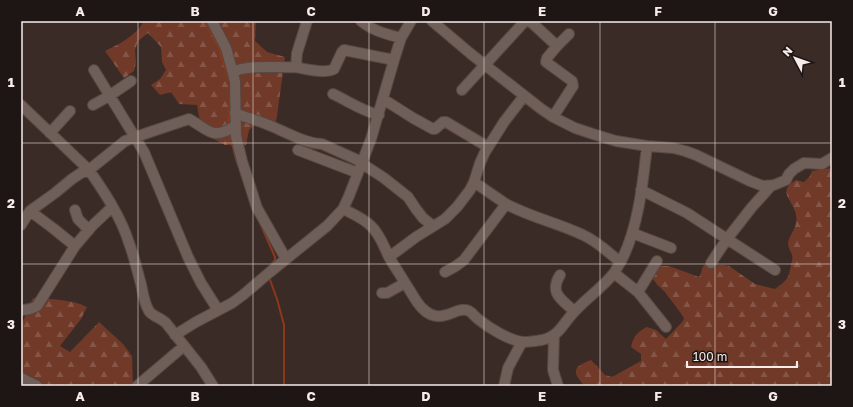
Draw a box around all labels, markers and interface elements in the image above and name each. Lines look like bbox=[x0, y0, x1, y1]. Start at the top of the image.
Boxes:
text: A bbox=[75, 3, 85, 19]
text: B bbox=[190, 3, 200, 19]
text: C bbox=[306, 3, 316, 19]
text: D bbox=[421, 3, 431, 19]
text: E bbox=[538, 3, 546, 19]
text: F bbox=[654, 3, 662, 19]
text: G bbox=[768, 3, 778, 19]
north arrow bbox=[775, 38, 815, 78]
text: N bbox=[779, 44, 795, 59]
text: 1 bbox=[8, 74, 15, 90]
text: 1 bbox=[839, 74, 846, 90]
text: 2 bbox=[7, 195, 15, 211]
text: 2 bbox=[838, 195, 846, 211]
text: 3 bbox=[7, 316, 15, 332]
text: 3 bbox=[838, 316, 846, 332]
scale bar bbox=[687, 343, 797, 369]
text: 100 m bbox=[693, 349, 727, 364]
text: A bbox=[75, 388, 85, 404]
text: B bbox=[190, 388, 200, 404]
text: C bbox=[306, 388, 316, 404]
text: D bbox=[421, 388, 431, 404]
text: E bbox=[538, 388, 546, 404]
text: F bbox=[654, 388, 662, 404]
text: G bbox=[768, 388, 778, 404]

